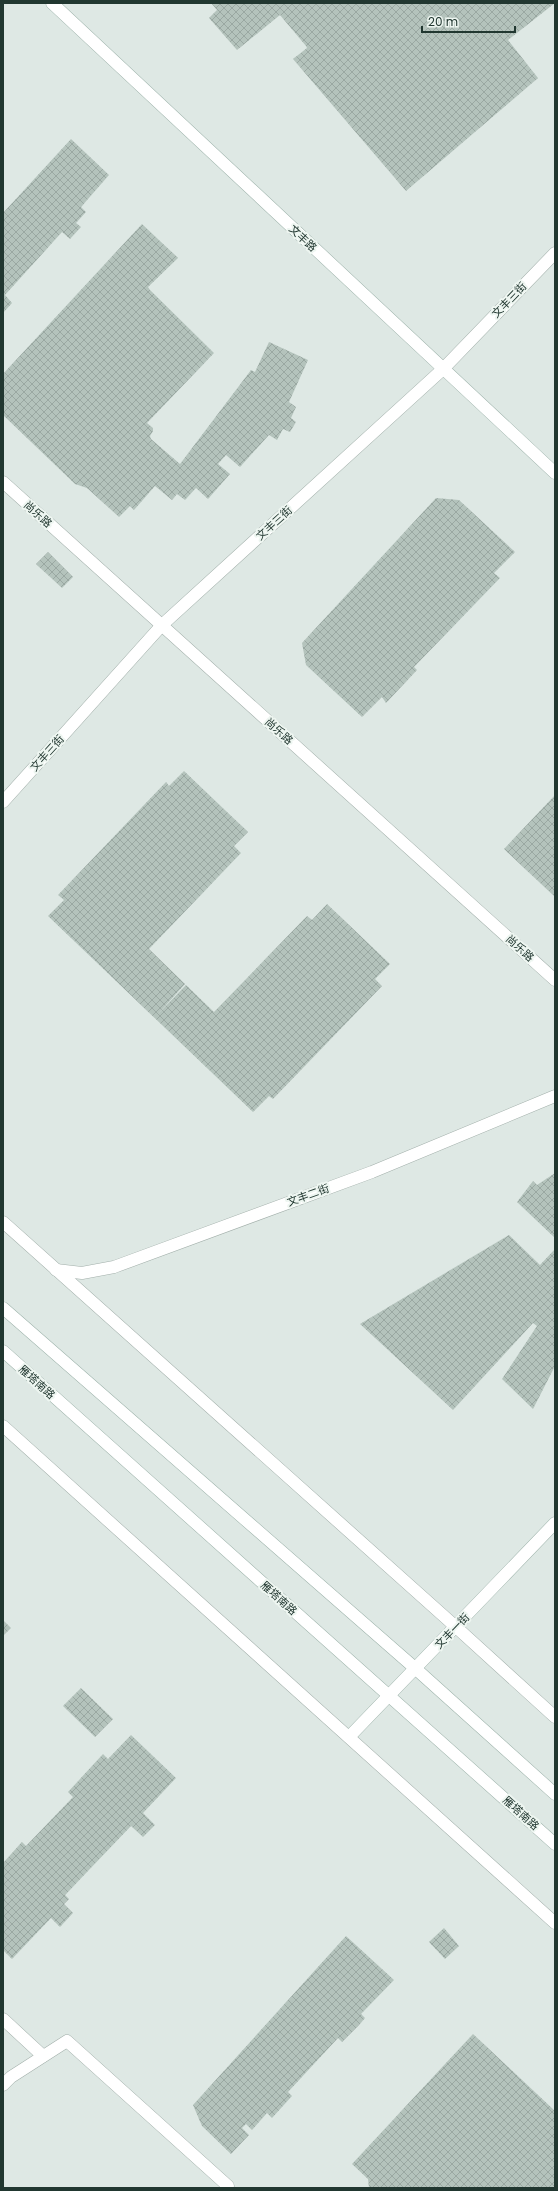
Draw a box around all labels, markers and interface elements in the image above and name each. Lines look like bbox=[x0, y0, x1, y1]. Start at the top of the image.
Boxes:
scale bar bbox=[422, 8, 515, 34]
text: 20 m bbox=[428, 13, 458, 30]
street label: 文丰路 bbox=[285, 221, 321, 255]
street label: 文丰三街 bbox=[488, 279, 530, 321]
street label: 尚乐路 bbox=[20, 497, 56, 531]
street label: 文丰三街 bbox=[252, 502, 296, 544]
street label: 尚乐路 bbox=[261, 714, 297, 748]
street label: 文丰三街 bbox=[26, 731, 68, 775]
street label: 尚乐路 bbox=[502, 931, 538, 965]
street label: 文丰二街 bbox=[285, 1180, 331, 1210]
street label: 雁塔南路 bbox=[15, 1361, 59, 1403]
street label: 雁塔南路 bbox=[257, 1577, 301, 1619]
street label: 文丰一街 bbox=[431, 1610, 473, 1652]
street label: 雁塔南路 bbox=[499, 1792, 543, 1834]

